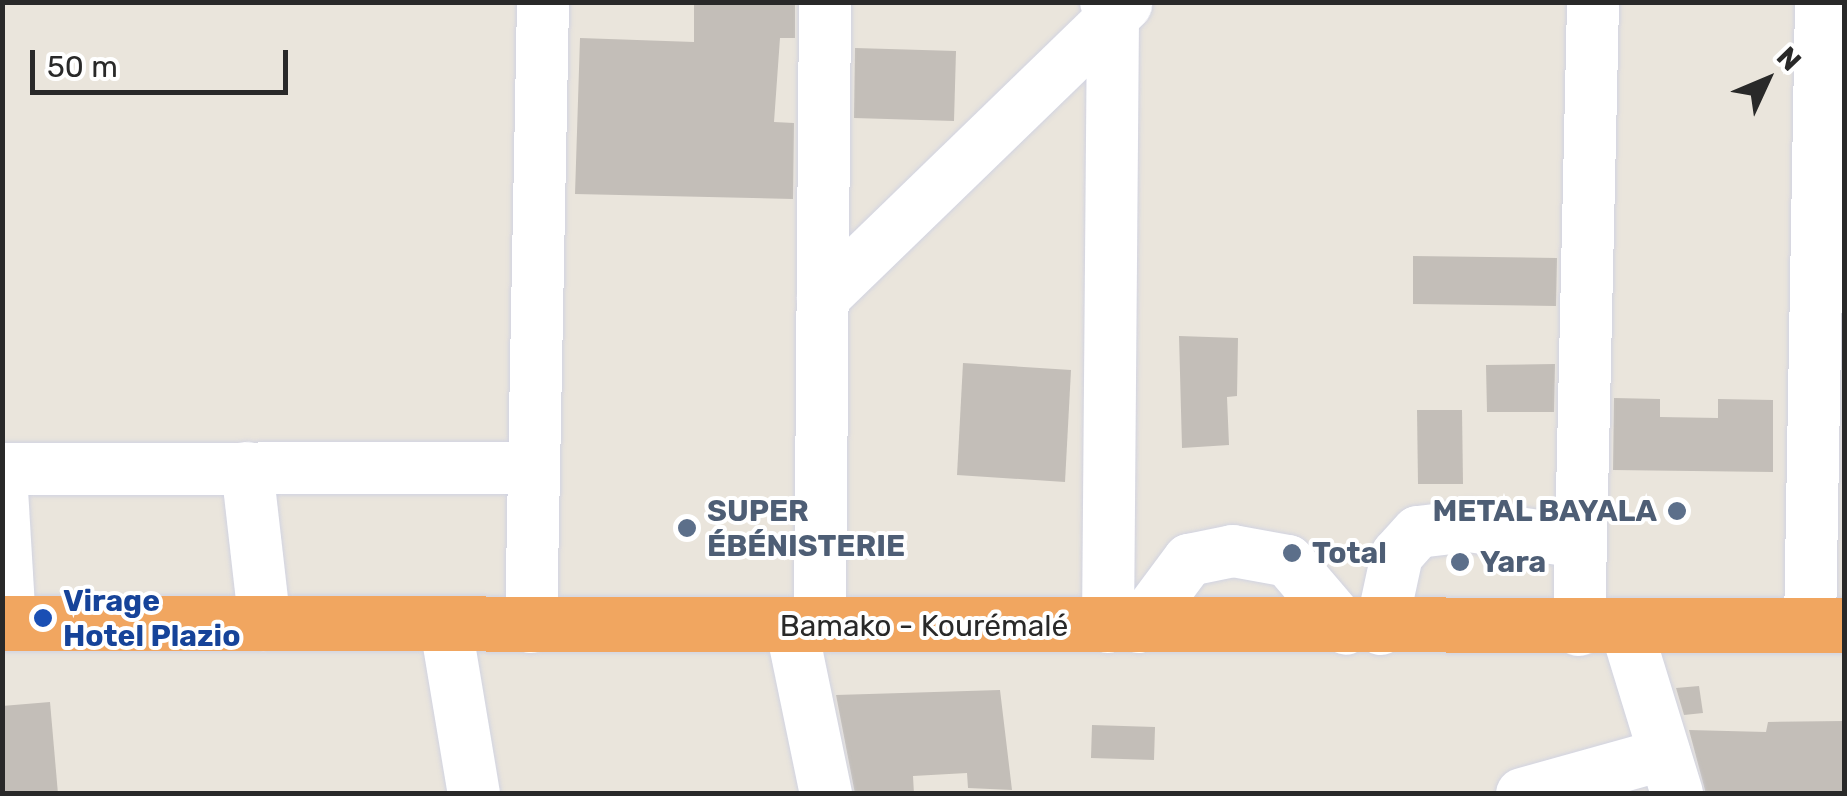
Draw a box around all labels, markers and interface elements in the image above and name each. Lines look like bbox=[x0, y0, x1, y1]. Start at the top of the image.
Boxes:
scale bar bbox=[35, 30, 292, 92]
north arrow bbox=[1717, 30, 1817, 130]
text: N bbox=[1770, 40, 1808, 78]
text: 50 m bbox=[47, 49, 118, 85]
place label: SUPER ÉBÉNISTERIE bbox=[707, 493, 905, 564]
place label: METAL BAYALA bbox=[1432, 493, 1657, 529]
marker: METAL BAYALA bbox=[1666, 500, 1688, 522]
marker: SUPER ÉBÉNISTERIE bbox=[676, 517, 698, 539]
place label: Total bbox=[1312, 535, 1387, 571]
marker: Total bbox=[1281, 542, 1303, 564]
place label: Yara bbox=[1480, 544, 1546, 580]
marker: Yara bbox=[1449, 551, 1471, 573]
place label: Virage Hotel Plazio bbox=[63, 583, 240, 654]
marker: Virage Hotel Plazio bbox=[32, 607, 54, 629]
street label: Bamako - Kourémalé bbox=[780, 608, 1068, 644]

